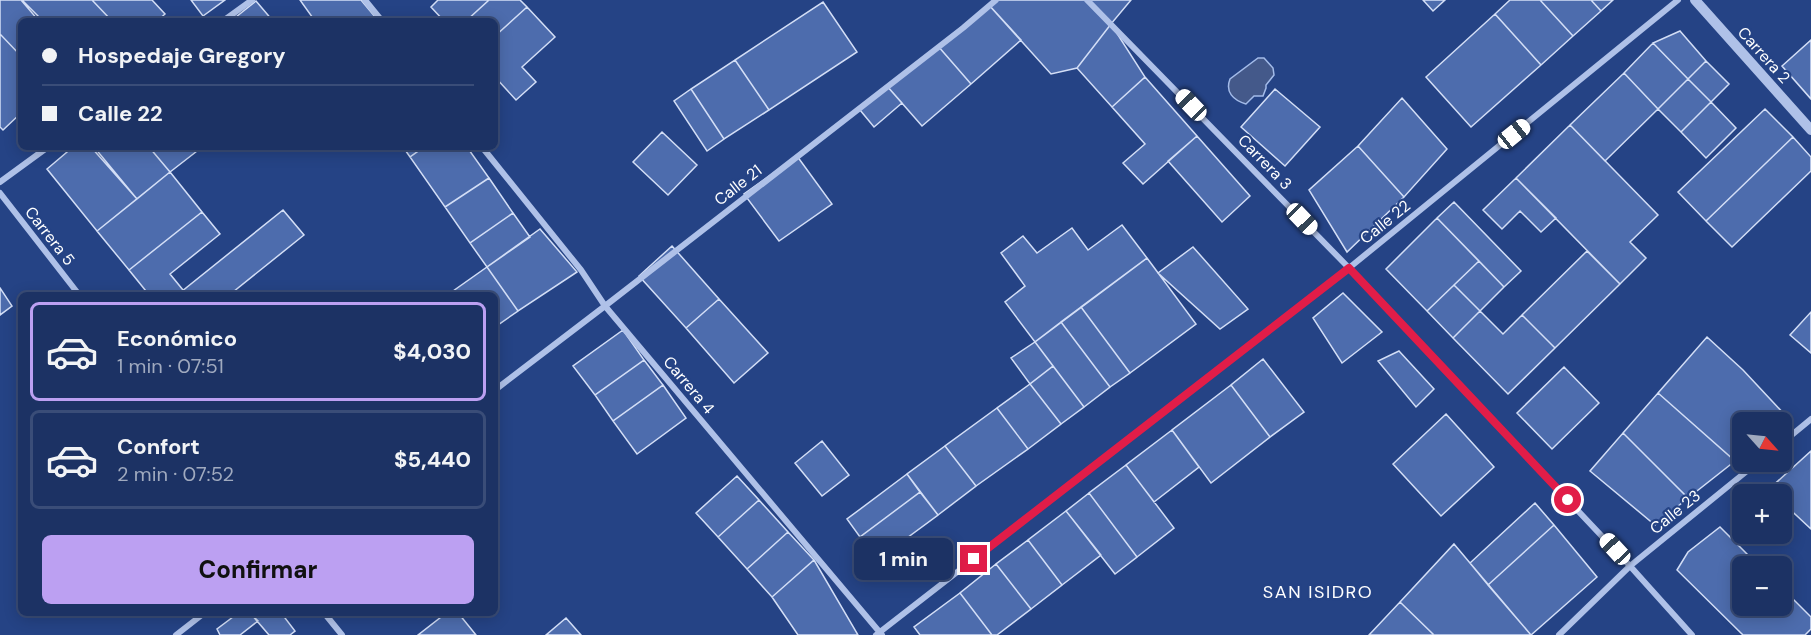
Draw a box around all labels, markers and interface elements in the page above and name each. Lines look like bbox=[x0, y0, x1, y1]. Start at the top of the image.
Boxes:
street label: Carrera 2 bbox=[1733, 22, 1795, 88]
text: Hospedaje Gregory bbox=[78, 41, 286, 70]
car bbox=[1172, 86, 1210, 124]
text: Calle 22 bbox=[78, 99, 163, 128]
car bbox=[1494, 116, 1534, 152]
street label: Carrera 3 bbox=[1233, 130, 1297, 194]
street label: Calle 21 bbox=[710, 160, 766, 210]
street label: Calle 22 bbox=[1355, 195, 1415, 249]
car bbox=[1283, 200, 1321, 238]
street label: Carrera 5 bbox=[20, 202, 80, 270]
text: Económico bbox=[117, 324, 237, 353]
icon: car bbox=[45, 325, 99, 379]
text: $4,030 bbox=[393, 337, 471, 366]
street label: Carrera 4 bbox=[659, 352, 720, 419]
text: 1 min · 07:51 bbox=[117, 353, 224, 379]
north arrow bbox=[1732, 412, 1792, 472]
map controls bbox=[1732, 412, 1792, 616]
text: Confort bbox=[117, 432, 200, 461]
icon: car bbox=[45, 433, 99, 487]
text: $5,440 bbox=[394, 445, 471, 474]
text: 2 min · 07:52 bbox=[117, 461, 234, 487]
button: + bbox=[1732, 484, 1792, 544]
street label: Calle 23 bbox=[1645, 485, 1705, 539]
route start bbox=[1554, 486, 1581, 513]
car bbox=[1596, 530, 1634, 568]
button: Confirmar bbox=[42, 535, 474, 604]
callout: 1 min bbox=[854, 538, 953, 580]
route end bbox=[960, 545, 987, 572]
text: 1 min bbox=[879, 546, 928, 572]
button: − bbox=[1732, 556, 1792, 616]
district label: SAN ISIDRO bbox=[1263, 580, 1373, 604]

